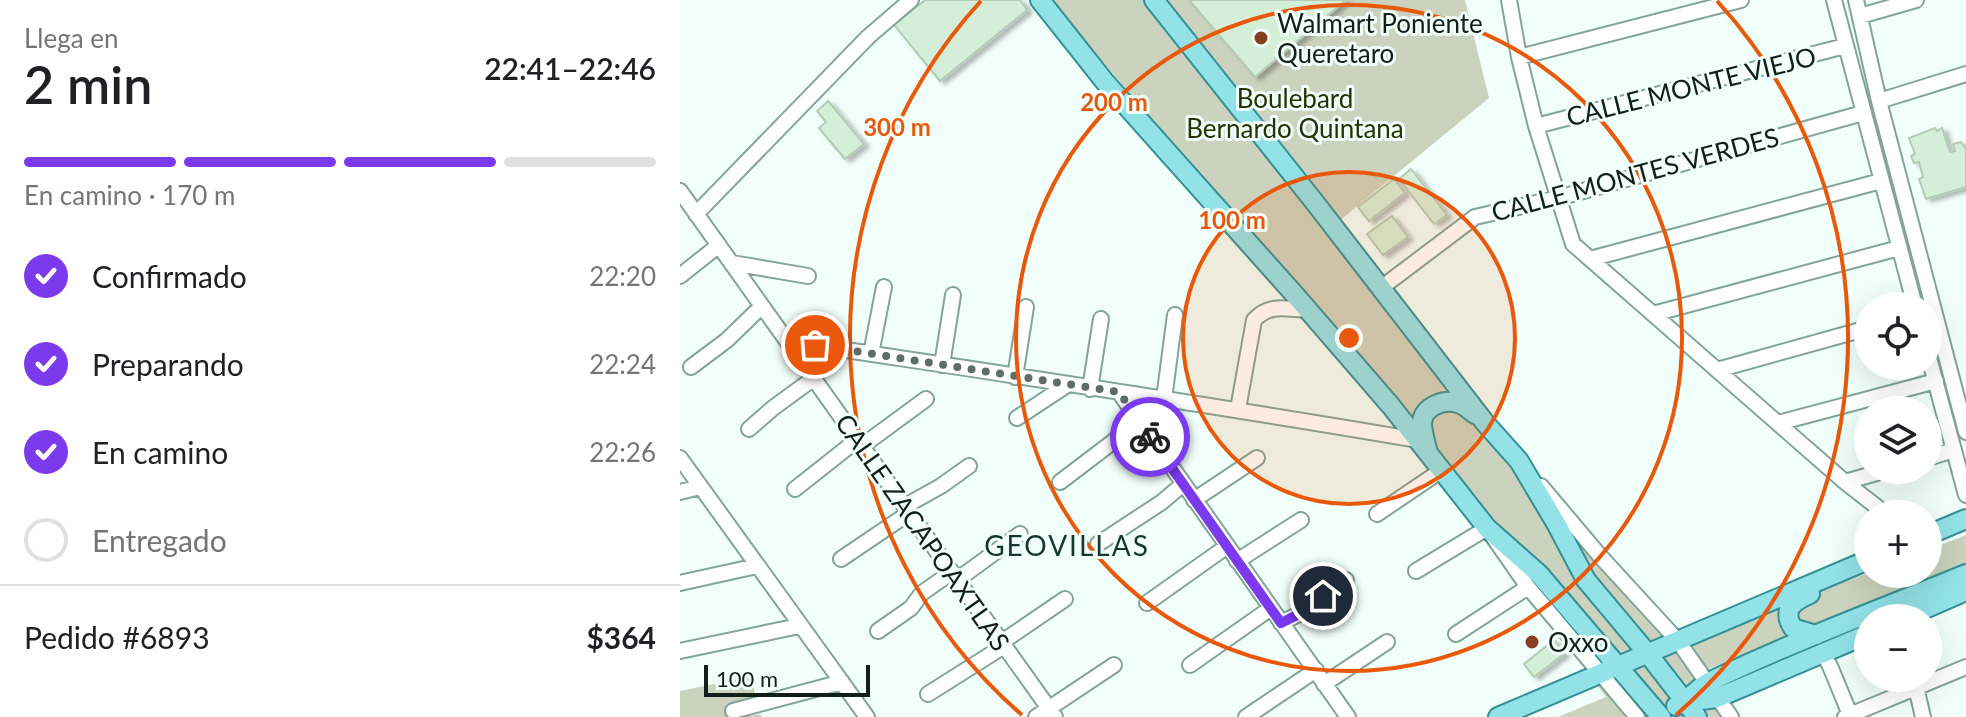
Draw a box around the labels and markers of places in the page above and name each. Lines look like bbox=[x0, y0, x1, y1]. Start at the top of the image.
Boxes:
place label: Walmart Poniente Queretaro bbox=[1277, 7, 1483, 69]
marker: Walmart Poniente Queretaro bbox=[1252, 29, 1270, 47]
pin bbox=[781, 311, 849, 379]
centre of rings bbox=[1335, 324, 1363, 352]
pin bbox=[1289, 562, 1357, 630]
place label: Oxxo bbox=[1548, 626, 1608, 658]
marker: Oxxo bbox=[1523, 633, 1541, 651]

